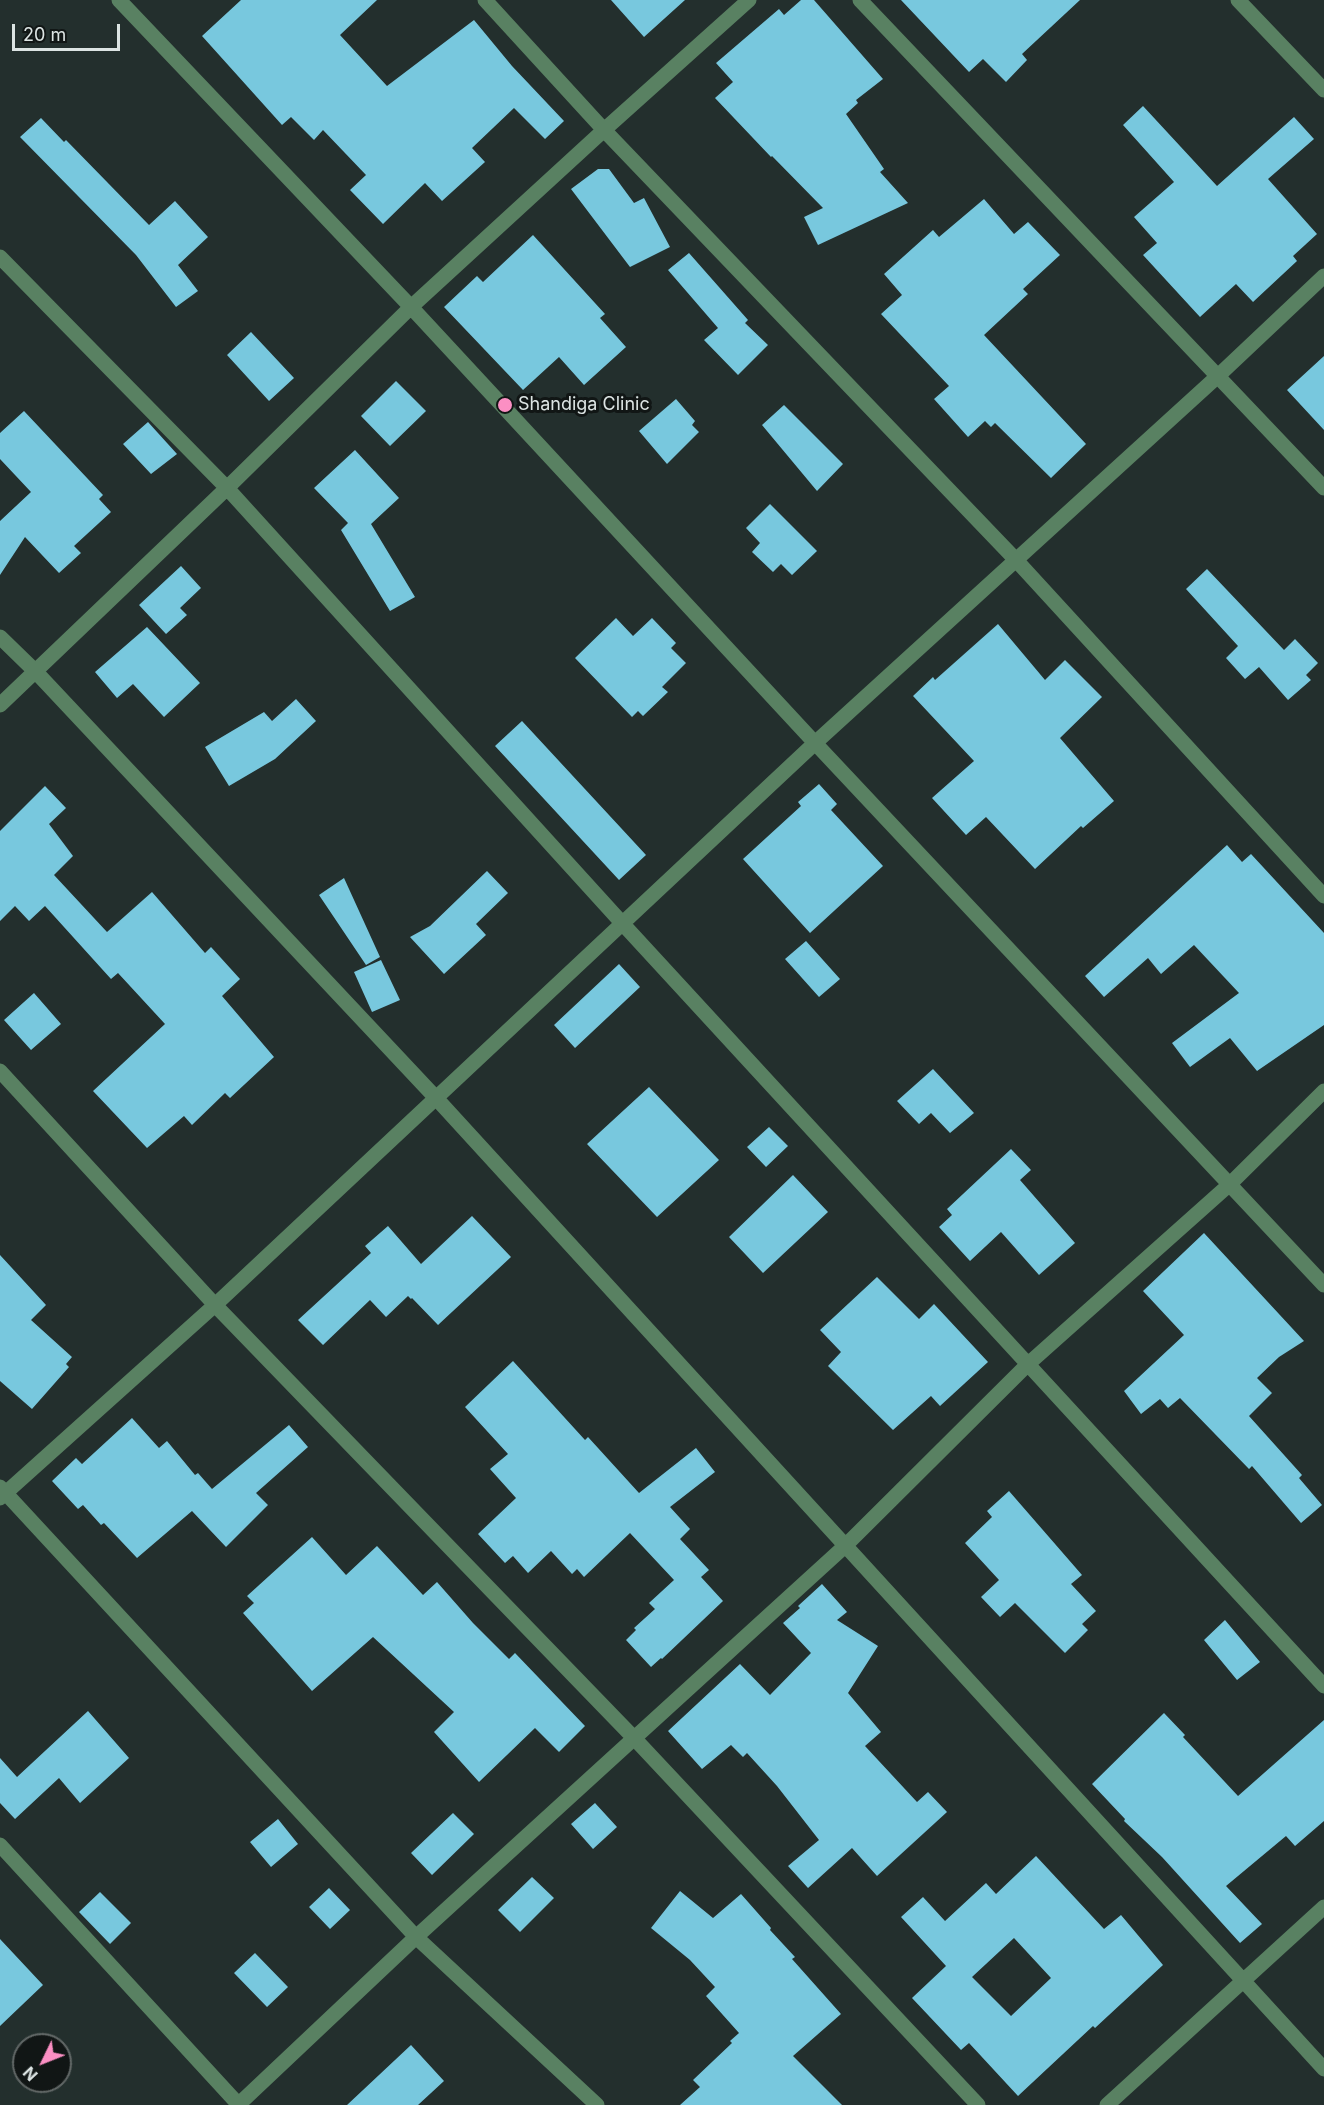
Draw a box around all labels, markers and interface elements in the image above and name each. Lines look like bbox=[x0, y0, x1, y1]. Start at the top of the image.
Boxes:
scale bar bbox=[15, 12, 123, 50]
text: 20 m bbox=[23, 24, 66, 45]
place label: Shandiga Clinic bbox=[518, 394, 650, 416]
marker: Shandiga Clinic bbox=[496, 396, 514, 414]
north arrow bbox=[12, 2033, 72, 2093]
text: N bbox=[19, 2063, 42, 2085]

